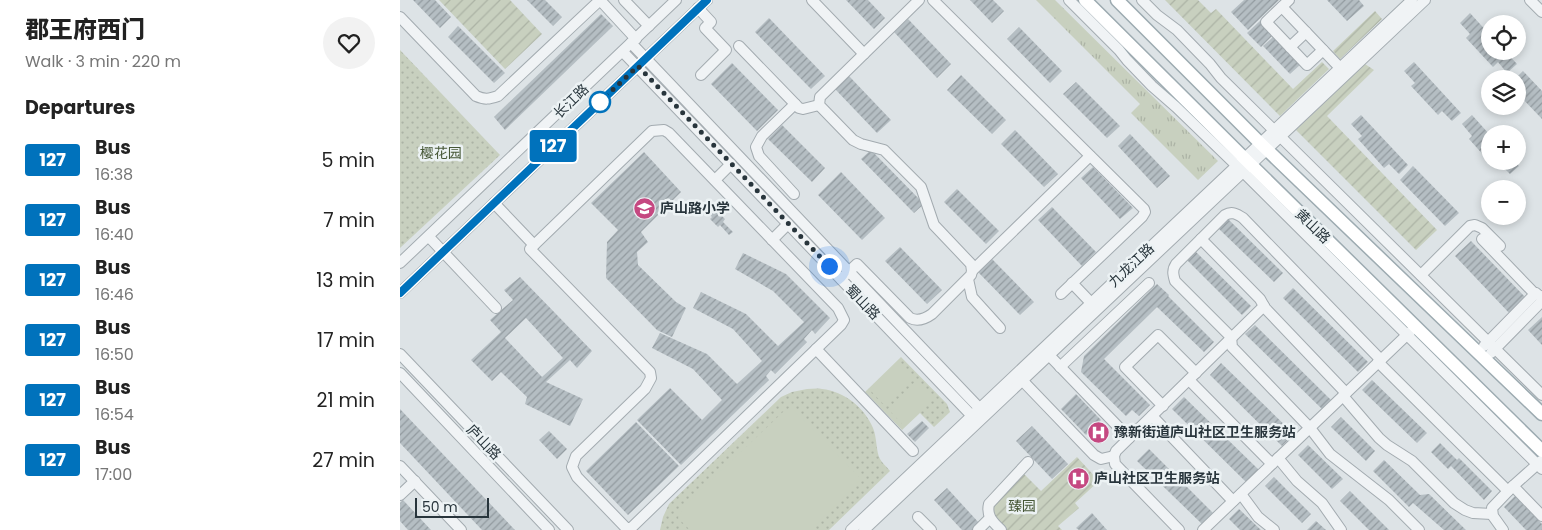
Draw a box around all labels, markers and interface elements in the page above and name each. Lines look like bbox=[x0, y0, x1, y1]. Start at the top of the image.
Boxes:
text: 郡王府西门 bbox=[25, 13, 145, 46]
map controls bbox=[1481, 15, 1526, 225]
button: locate bbox=[1481, 15, 1526, 60]
button: heart bbox=[323, 17, 375, 69]
text: Walk · 3 min · 220 m bbox=[25, 50, 181, 73]
button: layers bbox=[1481, 70, 1526, 115]
street label: 长江路 bbox=[549, 79, 593, 123]
unlabelled marker bbox=[589, 91, 611, 113]
text: Departures bbox=[25, 94, 135, 121]
button: + bbox=[1481, 125, 1526, 170]
line badge: 127 bbox=[524, 130, 582, 162]
text: 127 bbox=[540, 133, 566, 158]
text: Bus bbox=[95, 134, 131, 161]
park label: 樱花园 bbox=[420, 143, 462, 163]
text: 127 bbox=[39, 147, 66, 172]
text: 5 min bbox=[322, 147, 375, 174]
text: 16:38 bbox=[95, 163, 133, 186]
button: − bbox=[1481, 180, 1526, 225]
text: Bus bbox=[95, 194, 131, 221]
school or university icon: 庐山路小学 bbox=[632, 196, 656, 220]
place label: 庐山路小学 bbox=[660, 198, 730, 218]
street label: 黄山路 bbox=[1291, 204, 1335, 248]
text: 127 bbox=[39, 207, 66, 232]
text: 7 min bbox=[323, 207, 375, 234]
text: 16:40 bbox=[95, 223, 134, 246]
street label: 九龙江路 bbox=[1104, 239, 1158, 291]
text: Bus bbox=[95, 254, 131, 281]
your location bbox=[817, 254, 842, 279]
text: 127 bbox=[39, 267, 66, 292]
text: 13 min bbox=[316, 267, 375, 294]
street label: 蜀山路 bbox=[841, 280, 885, 324]
text: 16:46 bbox=[95, 283, 134, 306]
text: Bus bbox=[95, 314, 131, 341]
text: 127 bbox=[39, 327, 66, 352]
text: 17 min bbox=[317, 327, 375, 354]
text: 16:50 bbox=[95, 343, 134, 366]
text: Bus bbox=[95, 374, 131, 401]
text: 127 bbox=[39, 387, 66, 412]
text: 21 min bbox=[317, 387, 375, 414]
text: 16:54 bbox=[95, 403, 134, 426]
street label: 庐山路 bbox=[462, 420, 506, 464]
hospital icon: 豫新街道庐山社区卫生服务站 bbox=[1086, 420, 1110, 444]
place label: 豫新街道庐山社区卫生服务站 bbox=[1114, 422, 1296, 442]
text: Bus bbox=[95, 434, 131, 461]
text: 127 bbox=[39, 447, 66, 472]
text: 27 min bbox=[312, 447, 375, 474]
text: 17:00 bbox=[95, 463, 132, 486]
hospital icon: 庐山社区卫生服务站 bbox=[1066, 466, 1090, 490]
place label: 庐山社区卫生服务站 bbox=[1094, 468, 1220, 488]
scale bar bbox=[415, 495, 489, 518]
park label: 臻园 bbox=[1008, 496, 1036, 516]
text: 50 m bbox=[422, 497, 458, 517]

